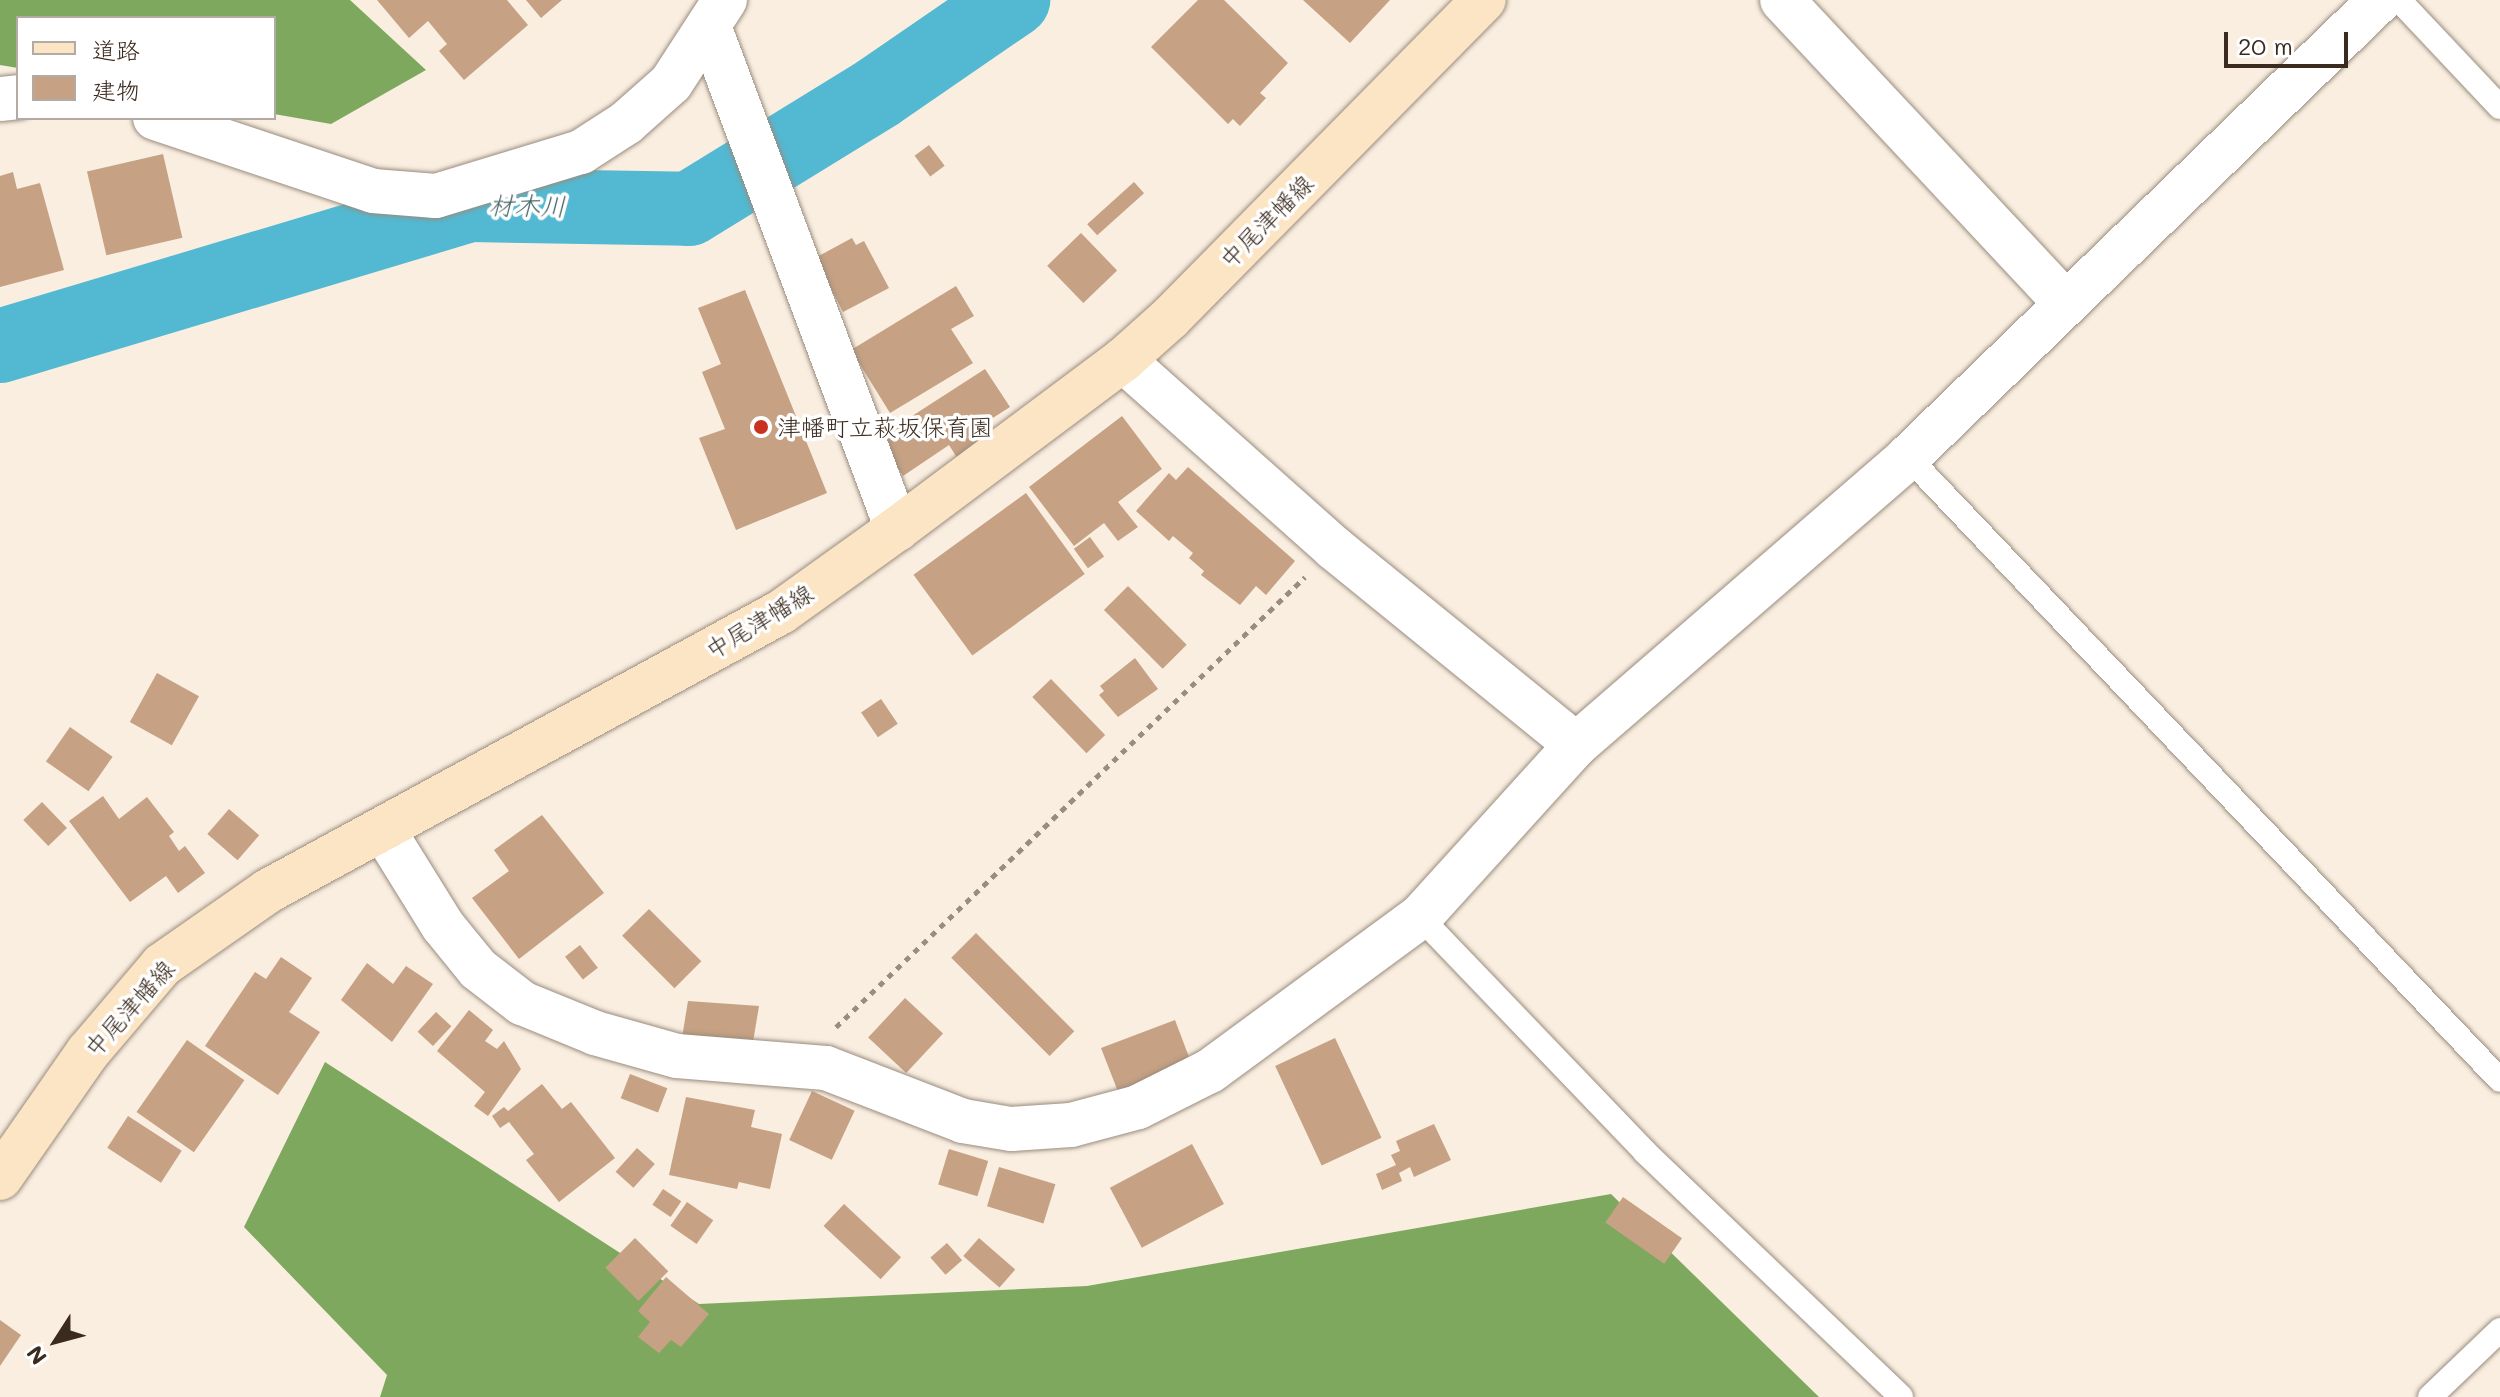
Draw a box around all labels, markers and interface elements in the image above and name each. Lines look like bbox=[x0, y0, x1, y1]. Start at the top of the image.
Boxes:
legend bbox=[16, 16, 276, 120]
scale bar bbox=[2228, 16, 2352, 66]
text: 20 m bbox=[2238, 30, 2293, 61]
text: 道路 bbox=[92, 34, 140, 65]
text: 建物 bbox=[92, 74, 140, 105]
street label: 中尾津幡線 bbox=[1213, 168, 1319, 274]
water label: 材木川 bbox=[488, 190, 566, 222]
place label: 津幡町立萩坂保育園 bbox=[777, 413, 993, 441]
marker: 津幡町立萩坂保育園 bbox=[752, 418, 770, 436]
street label: 中尾津幡線 bbox=[700, 578, 818, 664]
street label: 中尾津幡線 bbox=[78, 954, 180, 1062]
north arrow bbox=[16, 1301, 96, 1381]
text: N bbox=[20, 1340, 53, 1371]

